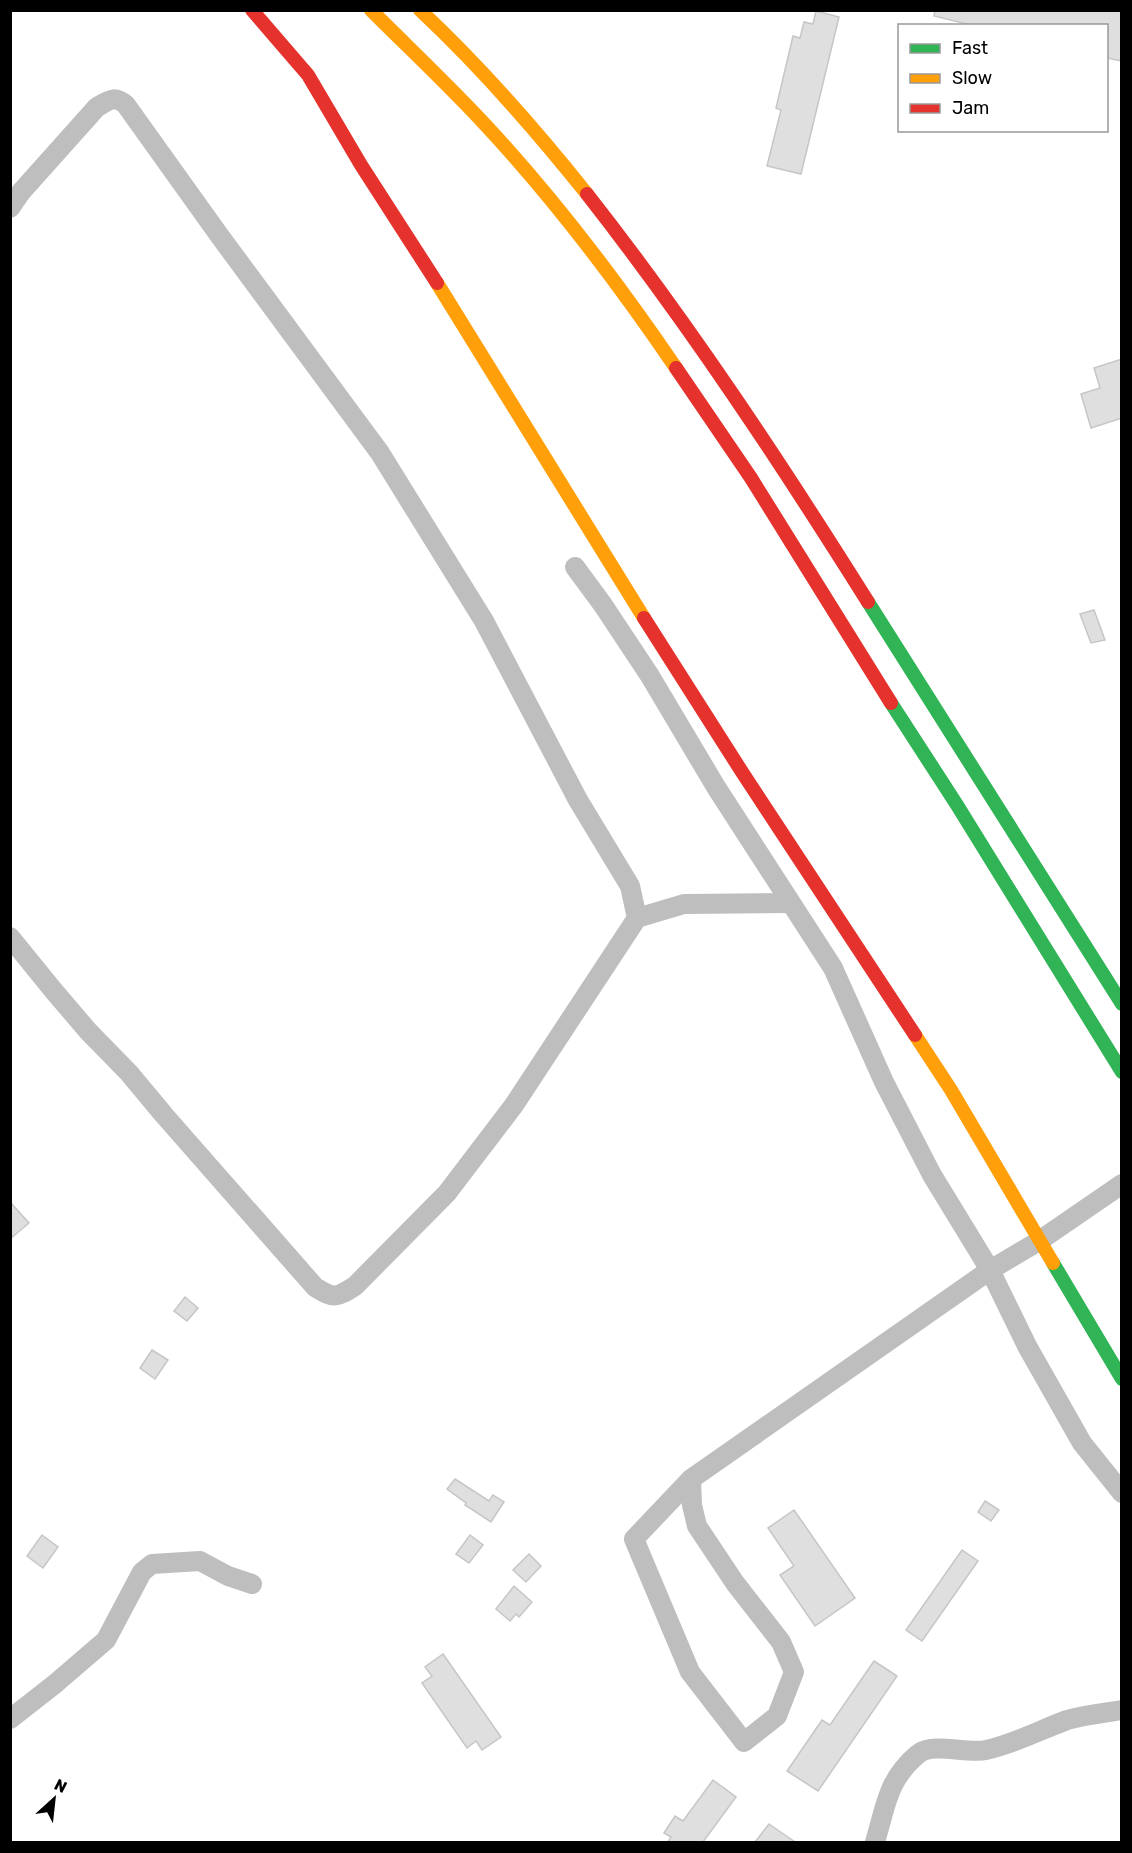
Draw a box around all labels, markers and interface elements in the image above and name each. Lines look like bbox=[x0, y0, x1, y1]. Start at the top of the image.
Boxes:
legend bbox=[898, 24, 1108, 132]
text: Fast bbox=[952, 37, 988, 59]
text: Slow bbox=[952, 67, 992, 89]
text: Jam bbox=[952, 97, 989, 119]
north arrow bbox=[24, 1769, 84, 1829]
text: N bbox=[51, 1775, 70, 1797]

